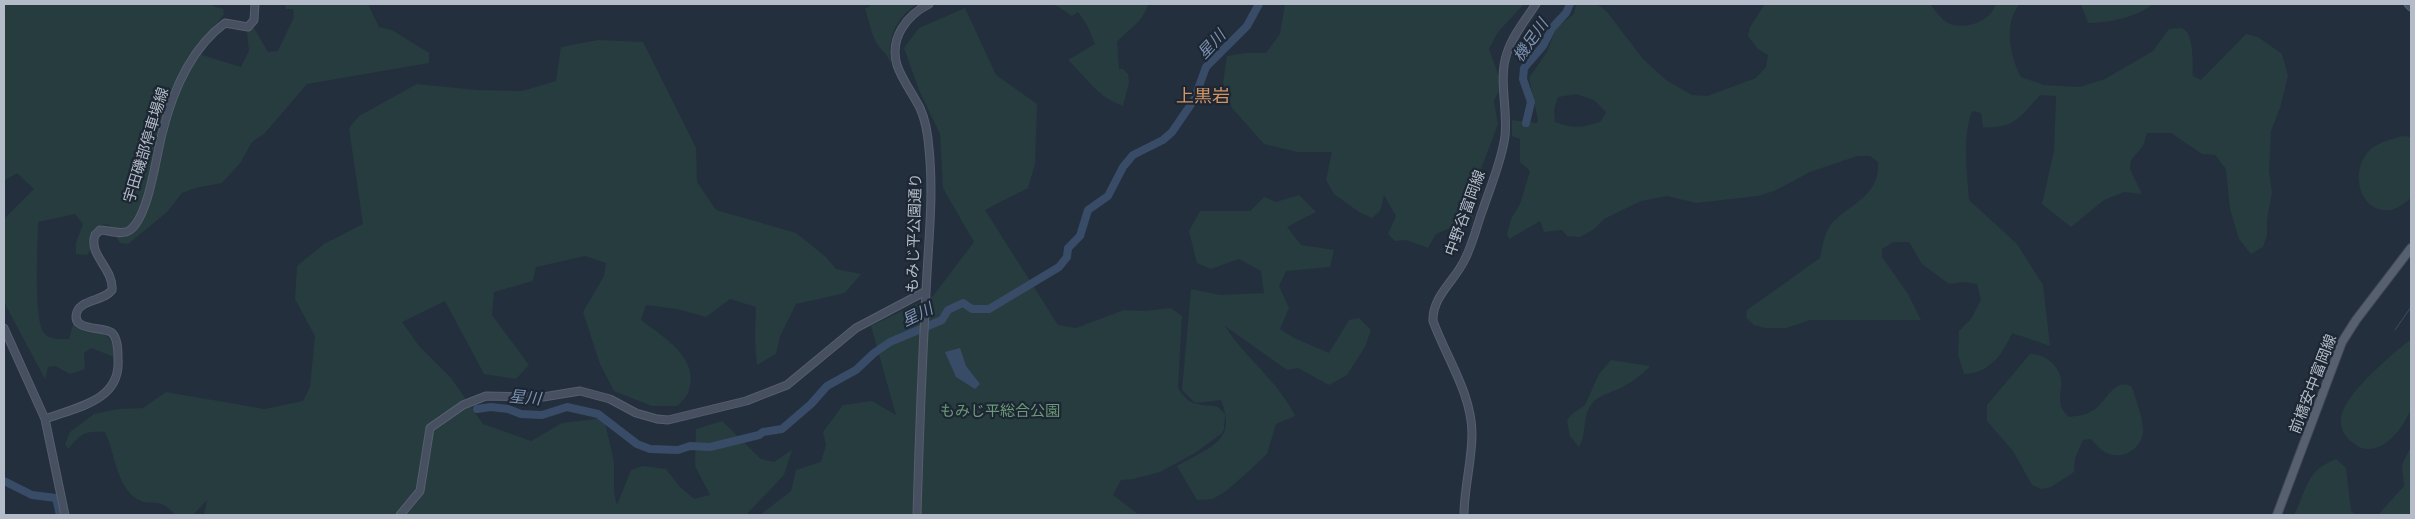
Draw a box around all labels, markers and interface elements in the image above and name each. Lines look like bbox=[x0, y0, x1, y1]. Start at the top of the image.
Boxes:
water label: 機足川 bbox=[1509, 14, 1554, 66]
water label: 星川 bbox=[1194, 25, 1231, 63]
street label: 宇田磯部停車場線 bbox=[120, 85, 172, 205]
district label: 上黒岩 bbox=[1176, 85, 1230, 107]
street label: 中野谷富岡線 bbox=[1441, 168, 1489, 258]
street label: もみじ平公園通り bbox=[903, 173, 925, 293]
water label: 星川 bbox=[899, 298, 938, 331]
street label: 前橋安中富岡線 bbox=[2286, 332, 2340, 436]
water label: 星川 bbox=[508, 387, 544, 410]
park label: もみじ平総合公園 bbox=[940, 402, 1060, 420]

